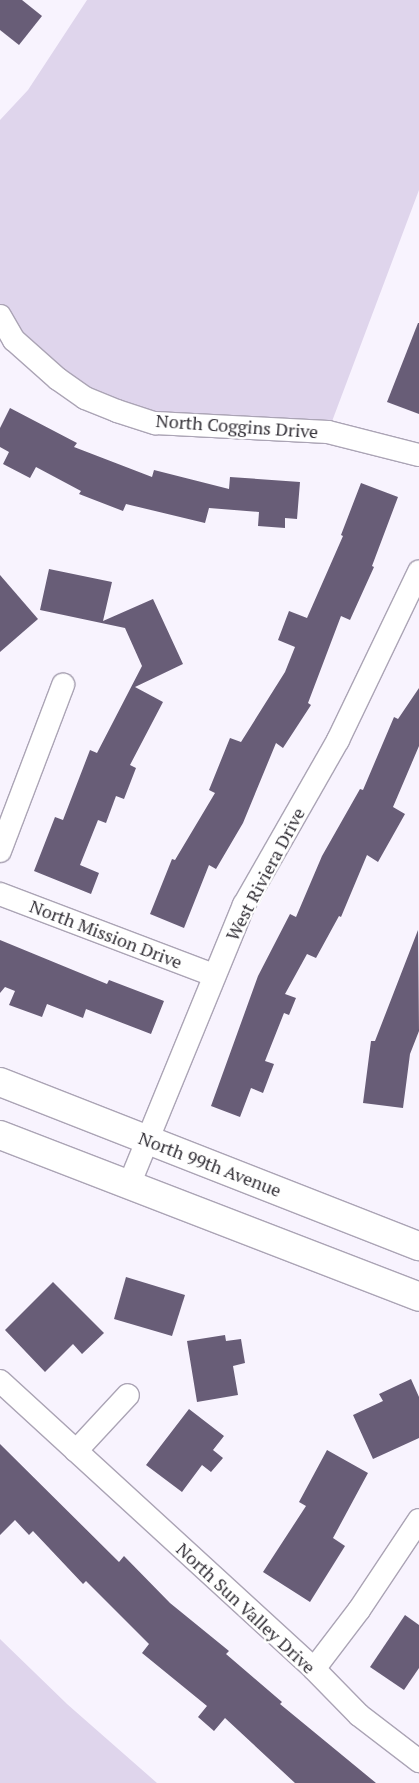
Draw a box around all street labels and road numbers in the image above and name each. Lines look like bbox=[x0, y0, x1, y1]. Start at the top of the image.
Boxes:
street label: North Coggins Drive bbox=[155, 410, 319, 442]
street label: West Riviera Drive bbox=[221, 804, 309, 944]
street label: North Mission Drive bbox=[27, 895, 185, 973]
street label: North 99th Avenue bbox=[135, 1127, 285, 1201]
street label: North Sun Valley Drive bbox=[172, 1538, 320, 1678]

